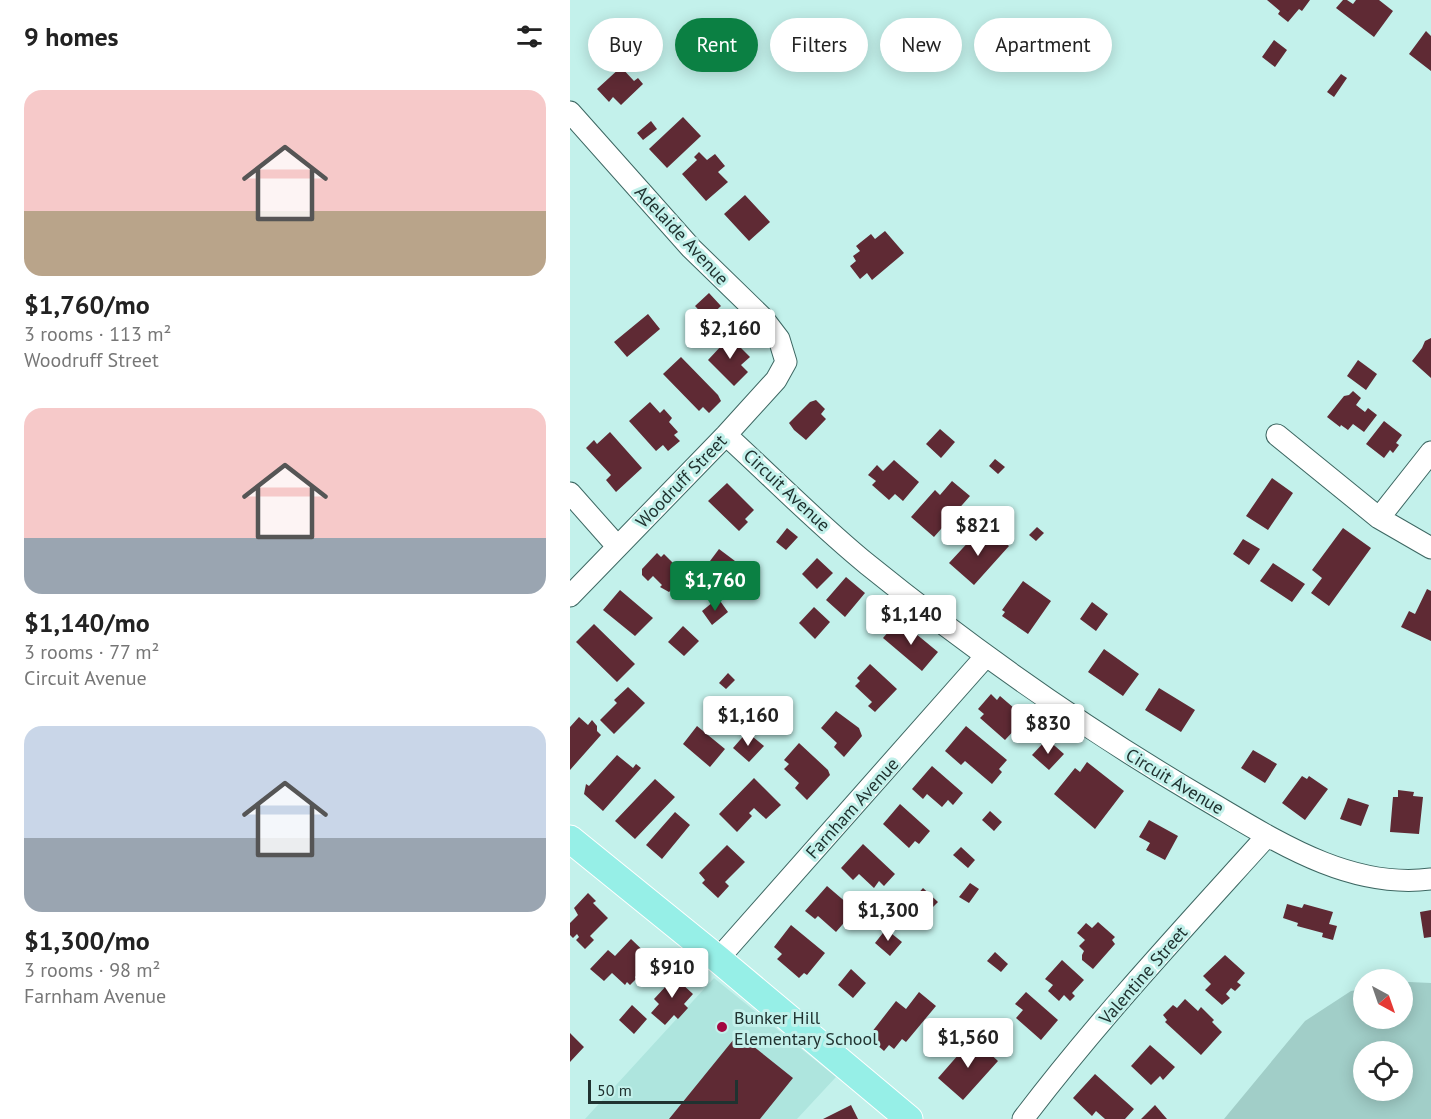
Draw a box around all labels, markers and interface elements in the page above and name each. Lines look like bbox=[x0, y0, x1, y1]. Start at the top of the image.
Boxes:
chip: Buy bbox=[588, 18, 663, 72]
chip: Rent bbox=[675, 18, 758, 72]
chip: Filters bbox=[770, 18, 868, 72]
chip: New bbox=[880, 18, 962, 72]
chip: Apartment bbox=[974, 18, 1112, 72]
text: 9 homes bbox=[24, 20, 119, 53]
icon: filters bbox=[513, 20, 546, 53]
icon: home bbox=[231, 129, 339, 237]
street label: Adelaide Avenue bbox=[630, 180, 734, 290]
text: $1,760/mo bbox=[24, 288, 150, 321]
pin: $2,160 bbox=[681, 309, 779, 360]
text: $2,160 bbox=[699, 315, 761, 341]
text: 3 rooms · 113 m² bbox=[24, 321, 171, 347]
text: Woodruff Street bbox=[24, 347, 159, 373]
street label: Woodruff Street bbox=[631, 429, 731, 533]
street label: Circuit Avenue bbox=[739, 444, 835, 536]
icon: home bbox=[231, 447, 339, 555]
pin: $821 bbox=[942, 506, 1014, 557]
text: $821 bbox=[955, 512, 1001, 538]
pin: $1,760 bbox=[666, 561, 764, 612]
text: $1,760 bbox=[684, 567, 746, 593]
pin: $1,140 bbox=[862, 595, 960, 646]
text: $1,140 bbox=[880, 601, 942, 627]
text: $1,140/mo bbox=[24, 606, 150, 639]
text: 3 rooms · 77 m² bbox=[24, 639, 159, 665]
text: Circuit Avenue bbox=[24, 665, 147, 691]
pin: $1,160 bbox=[699, 696, 797, 747]
text: $1,160 bbox=[717, 702, 779, 728]
pin: $830 bbox=[1012, 704, 1084, 755]
text: $830 bbox=[1025, 710, 1071, 736]
street label: Circuit Avenue bbox=[1122, 743, 1228, 819]
street label: Farnham Avenue bbox=[801, 753, 903, 863]
icon: home bbox=[231, 765, 339, 873]
pin: $1,300 bbox=[839, 891, 937, 942]
text: $1,300 bbox=[857, 897, 919, 923]
street label: Valentine Street bbox=[1093, 921, 1192, 1030]
text: $1,300/mo bbox=[24, 924, 150, 957]
pin: $910 bbox=[636, 948, 708, 999]
text: $910 bbox=[649, 954, 695, 980]
text: 3 rooms · 98 m² bbox=[24, 957, 160, 983]
north arrow bbox=[1353, 969, 1413, 1029]
map controls bbox=[1353, 969, 1413, 1101]
text: Farnham Avenue bbox=[24, 983, 166, 1009]
place label: Bunker Hill Elementary School bbox=[734, 1006, 878, 1050]
pin: $1,560 bbox=[919, 1018, 1017, 1069]
marker: Bunker Hill Elementary School bbox=[715, 1020, 729, 1034]
text: $1,560 bbox=[937, 1024, 999, 1050]
button: locate bbox=[1353, 1041, 1413, 1101]
scale bar bbox=[588, 1077, 738, 1104]
text: 50 m bbox=[597, 1080, 632, 1100]

